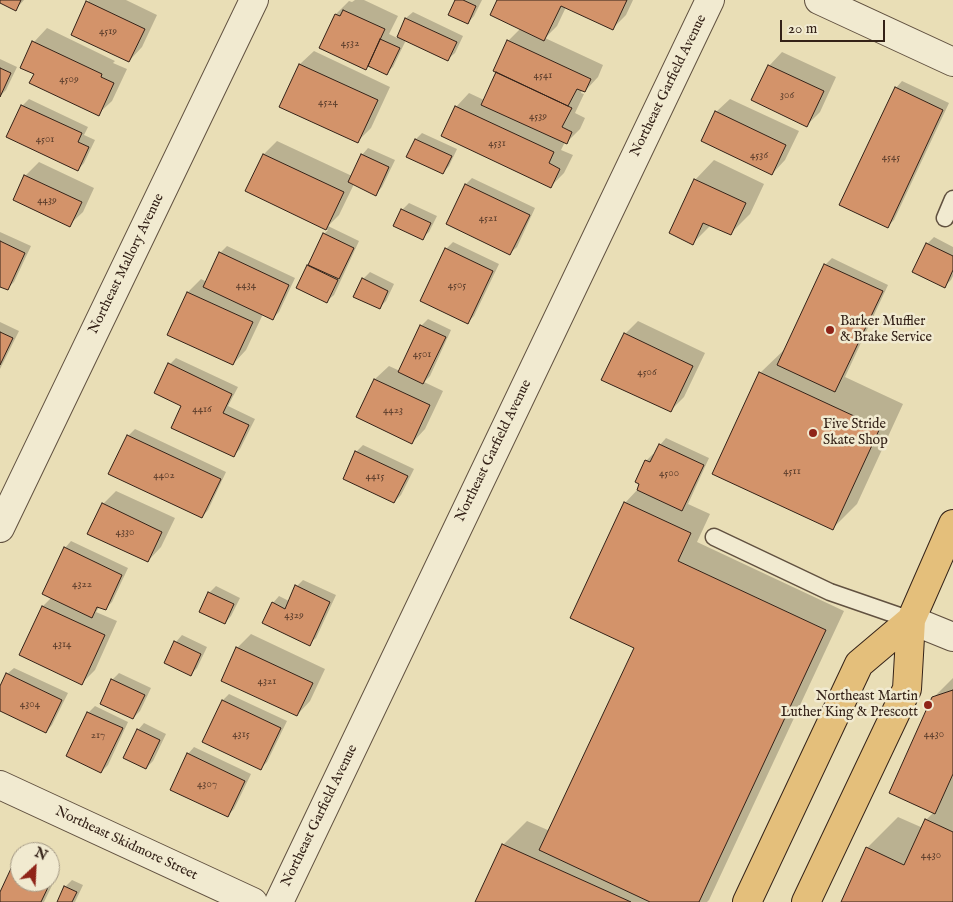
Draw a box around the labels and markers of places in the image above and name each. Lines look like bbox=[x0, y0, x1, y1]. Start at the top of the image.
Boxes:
place label: Barker Muffler & Brake Service bbox=[840, 314, 932, 347]
marker: Barker Muffler & Brake Service bbox=[824, 324, 836, 336]
place label: Five Stride Skate Shop bbox=[823, 417, 888, 450]
marker: Five Stride Skate Shop bbox=[807, 427, 819, 439]
place label: Northeast Martin Luther King & Prescott bbox=[781, 689, 918, 722]
marker: Northeast Martin Luther King & Prescott bbox=[922, 699, 934, 711]

